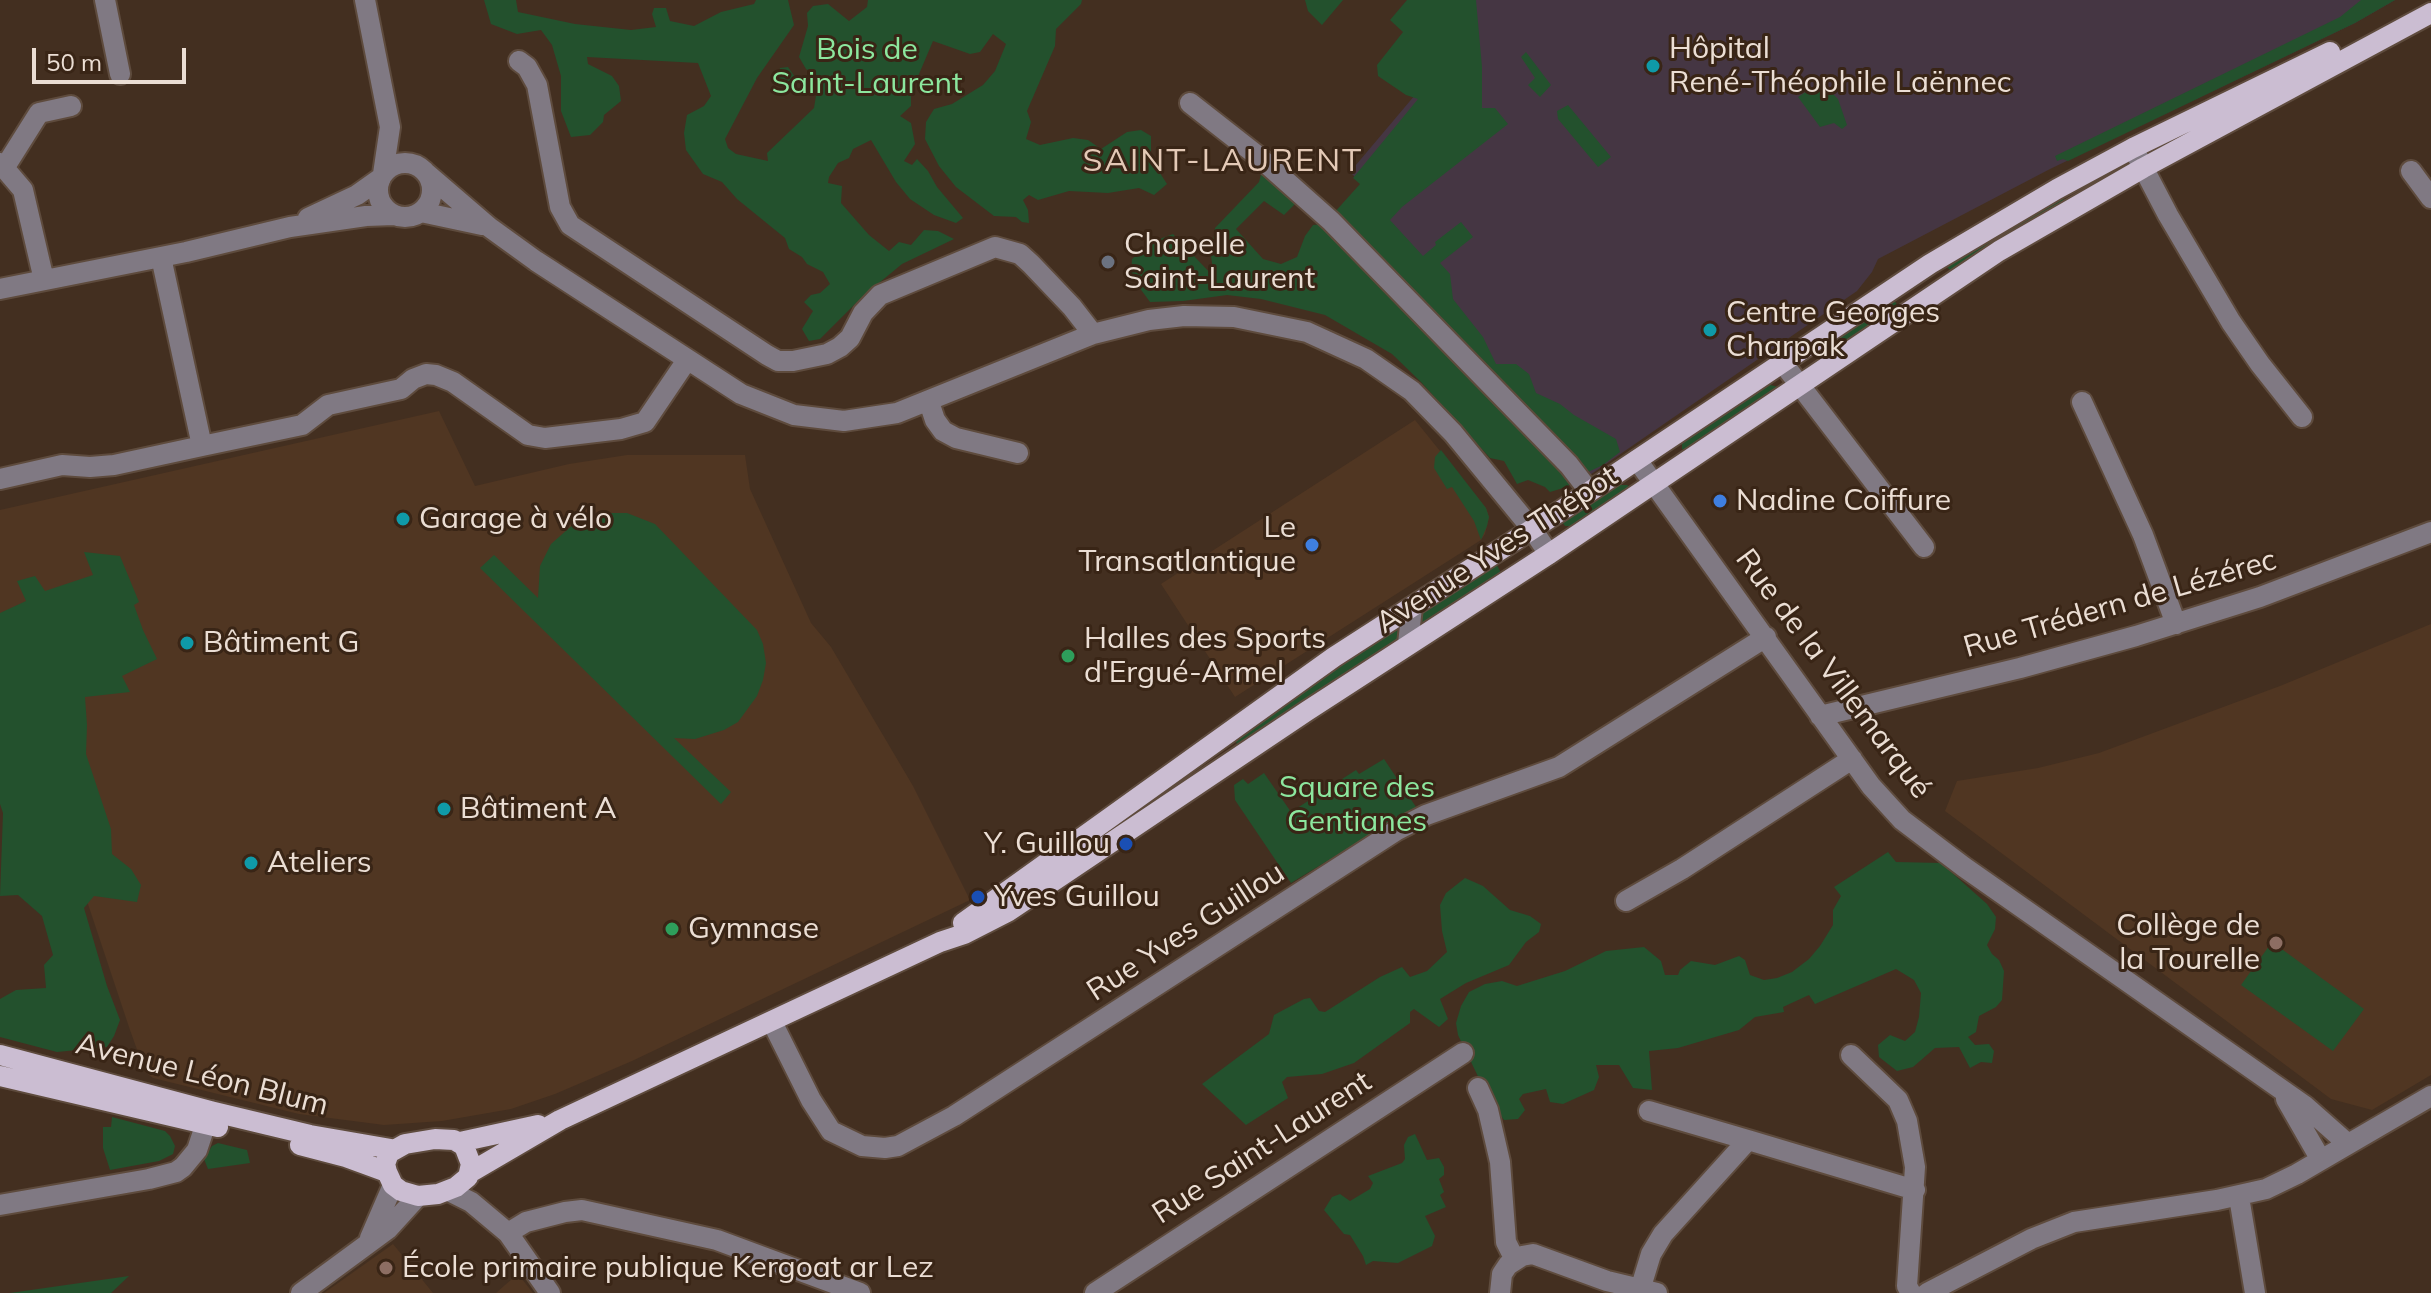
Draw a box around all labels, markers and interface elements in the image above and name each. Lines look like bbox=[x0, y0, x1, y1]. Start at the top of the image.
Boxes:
place label: Hôpital René-Théophile Laënnec bbox=[1669, 31, 2012, 102]
scale bar bbox=[36, 32, 190, 82]
park label: Bois de Saint-Laurent bbox=[771, 32, 963, 102]
text: 50 m bbox=[46, 47, 102, 77]
marker: Hôpital René-Théophile Laënnec bbox=[1644, 57, 1662, 75]
district label: SAINT-LAURENT bbox=[1083, 142, 1363, 180]
place label: Chapelle Saint-Laurent bbox=[1124, 227, 1315, 298]
marker: Chapelle Saint-Laurent bbox=[1099, 253, 1117, 271]
place label: Centre Georges Charpak bbox=[1726, 295, 1940, 366]
marker: Centre Georges Charpak bbox=[1701, 321, 1719, 339]
street label: Avenue Yves Thépot bbox=[1370, 458, 1624, 642]
place label: Nadine Coiffure bbox=[1736, 483, 1951, 519]
marker: Nadine Coiffure bbox=[1711, 492, 1729, 510]
place label: Garage à vélo bbox=[419, 501, 612, 537]
marker: Garage à vélo bbox=[394, 510, 412, 528]
place label: Le Transatlantique bbox=[1078, 510, 1296, 580]
marker: Le Transatlantique bbox=[1303, 536, 1321, 554]
street label: Rue de la Villemarqué bbox=[1728, 542, 1938, 806]
street label: Rue Trédern de Lézérec bbox=[1959, 542, 2281, 666]
place label: Halles des Sports d'Ergué-Armel bbox=[1084, 621, 1326, 692]
place label: Bâtiment G bbox=[203, 625, 360, 661]
marker: Bâtiment G bbox=[178, 634, 196, 652]
marker: Halles des Sports d'Ergué-Armel bbox=[1059, 647, 1077, 665]
park label: Square des Gentianes bbox=[1279, 770, 1435, 840]
place label: Bâtiment A bbox=[460, 791, 617, 827]
marker: Bâtiment A bbox=[435, 800, 453, 818]
place label: Y. Guillou bbox=[984, 826, 1110, 862]
marker: Y. Guillou bbox=[1117, 835, 1135, 853]
place label: Ateliers bbox=[267, 845, 372, 881]
marker: Ateliers bbox=[242, 854, 260, 872]
street label: Rue Yves Guillou bbox=[1081, 855, 1291, 1009]
place label: Yves Guillou bbox=[994, 879, 1160, 915]
marker: Yves Guillou bbox=[969, 888, 987, 906]
place label: Collège de la Tourelle bbox=[2116, 908, 2260, 978]
place label: Gymnase bbox=[688, 911, 819, 947]
marker: Gymnase bbox=[663, 920, 681, 938]
marker: Collège de la Tourelle bbox=[2267, 934, 2285, 952]
street label: Avenue Léon Blum bbox=[72, 1026, 332, 1124]
street label: Rue Saint-Laurent bbox=[1146, 1064, 1378, 1232]
place label: École primaire publique Kergoat ar Lez bbox=[402, 1250, 934, 1286]
marker: École primaire publique Kergoat ar Lez bbox=[377, 1259, 395, 1277]

